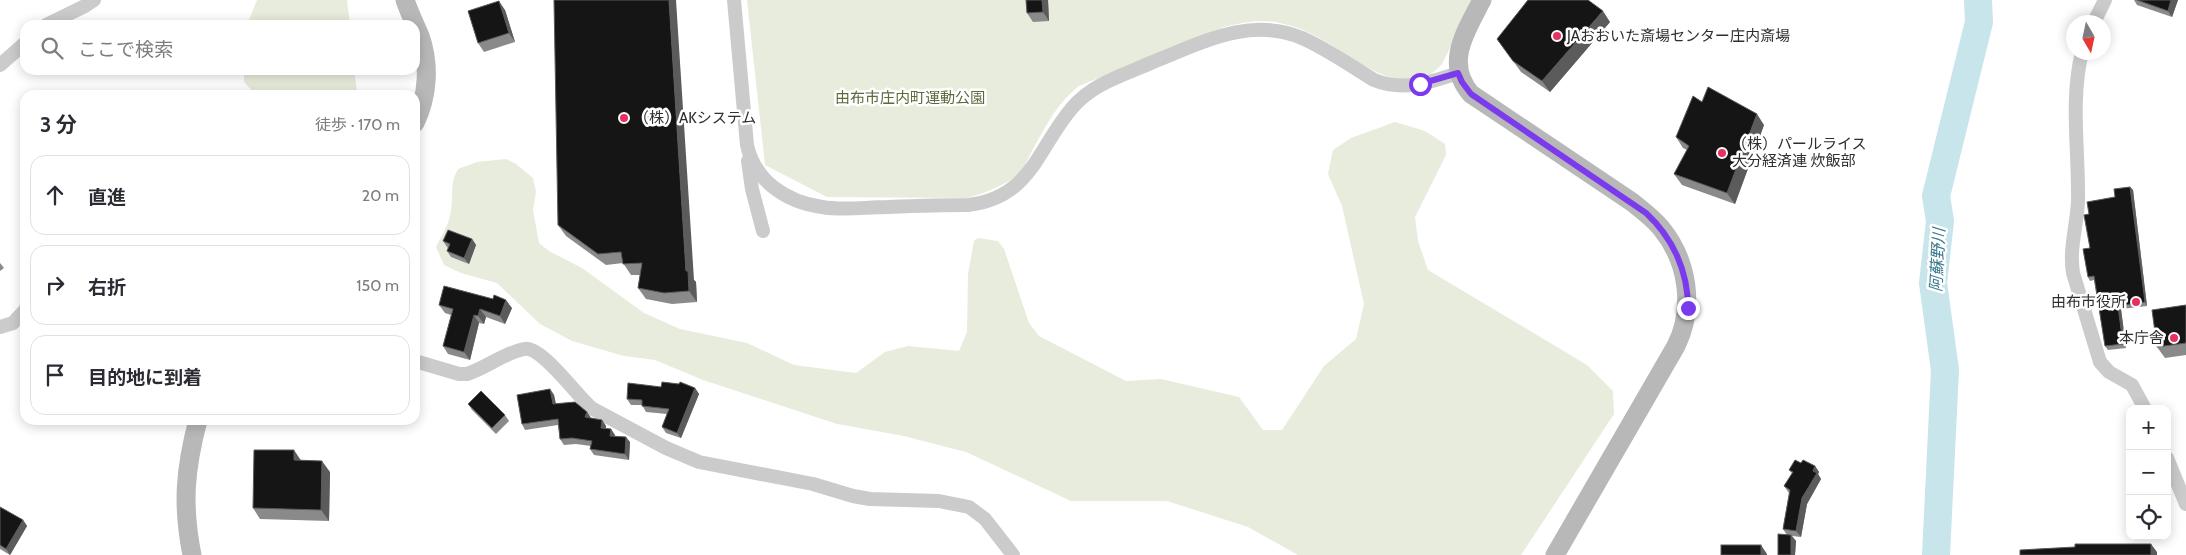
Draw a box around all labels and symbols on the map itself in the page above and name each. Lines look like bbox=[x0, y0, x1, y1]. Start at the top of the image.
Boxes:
north arrow bbox=[2066, 15, 2111, 60]
place label: JAおおいた斎場センター庄内斎場 bbox=[1566, 27, 1790, 45]
marker: JAおおいた斎場センター庄内斎場 bbox=[1551, 30, 1563, 42]
route start bbox=[1409, 73, 1432, 96]
park label: 由布市庄内町運動公園 bbox=[835, 89, 985, 107]
place label: （株）AKシステム bbox=[634, 109, 756, 127]
marker: （株）AKシステム bbox=[618, 112, 630, 124]
place label: （株）パールライス 大分経済連 炊飯部 bbox=[1732, 135, 1867, 170]
marker: （株）パールライス 大分経済連 炊飯部 bbox=[1716, 147, 1728, 159]
water label: 阿蘇野川 bbox=[1926, 226, 1949, 292]
place label: 由布市役所 bbox=[2051, 293, 2126, 311]
marker: 由布市役所 bbox=[2130, 296, 2142, 308]
route end bbox=[1677, 297, 1700, 320]
place label: 本庁舎 bbox=[2119, 329, 2164, 347]
marker: 本庁舎 bbox=[2168, 332, 2180, 344]

